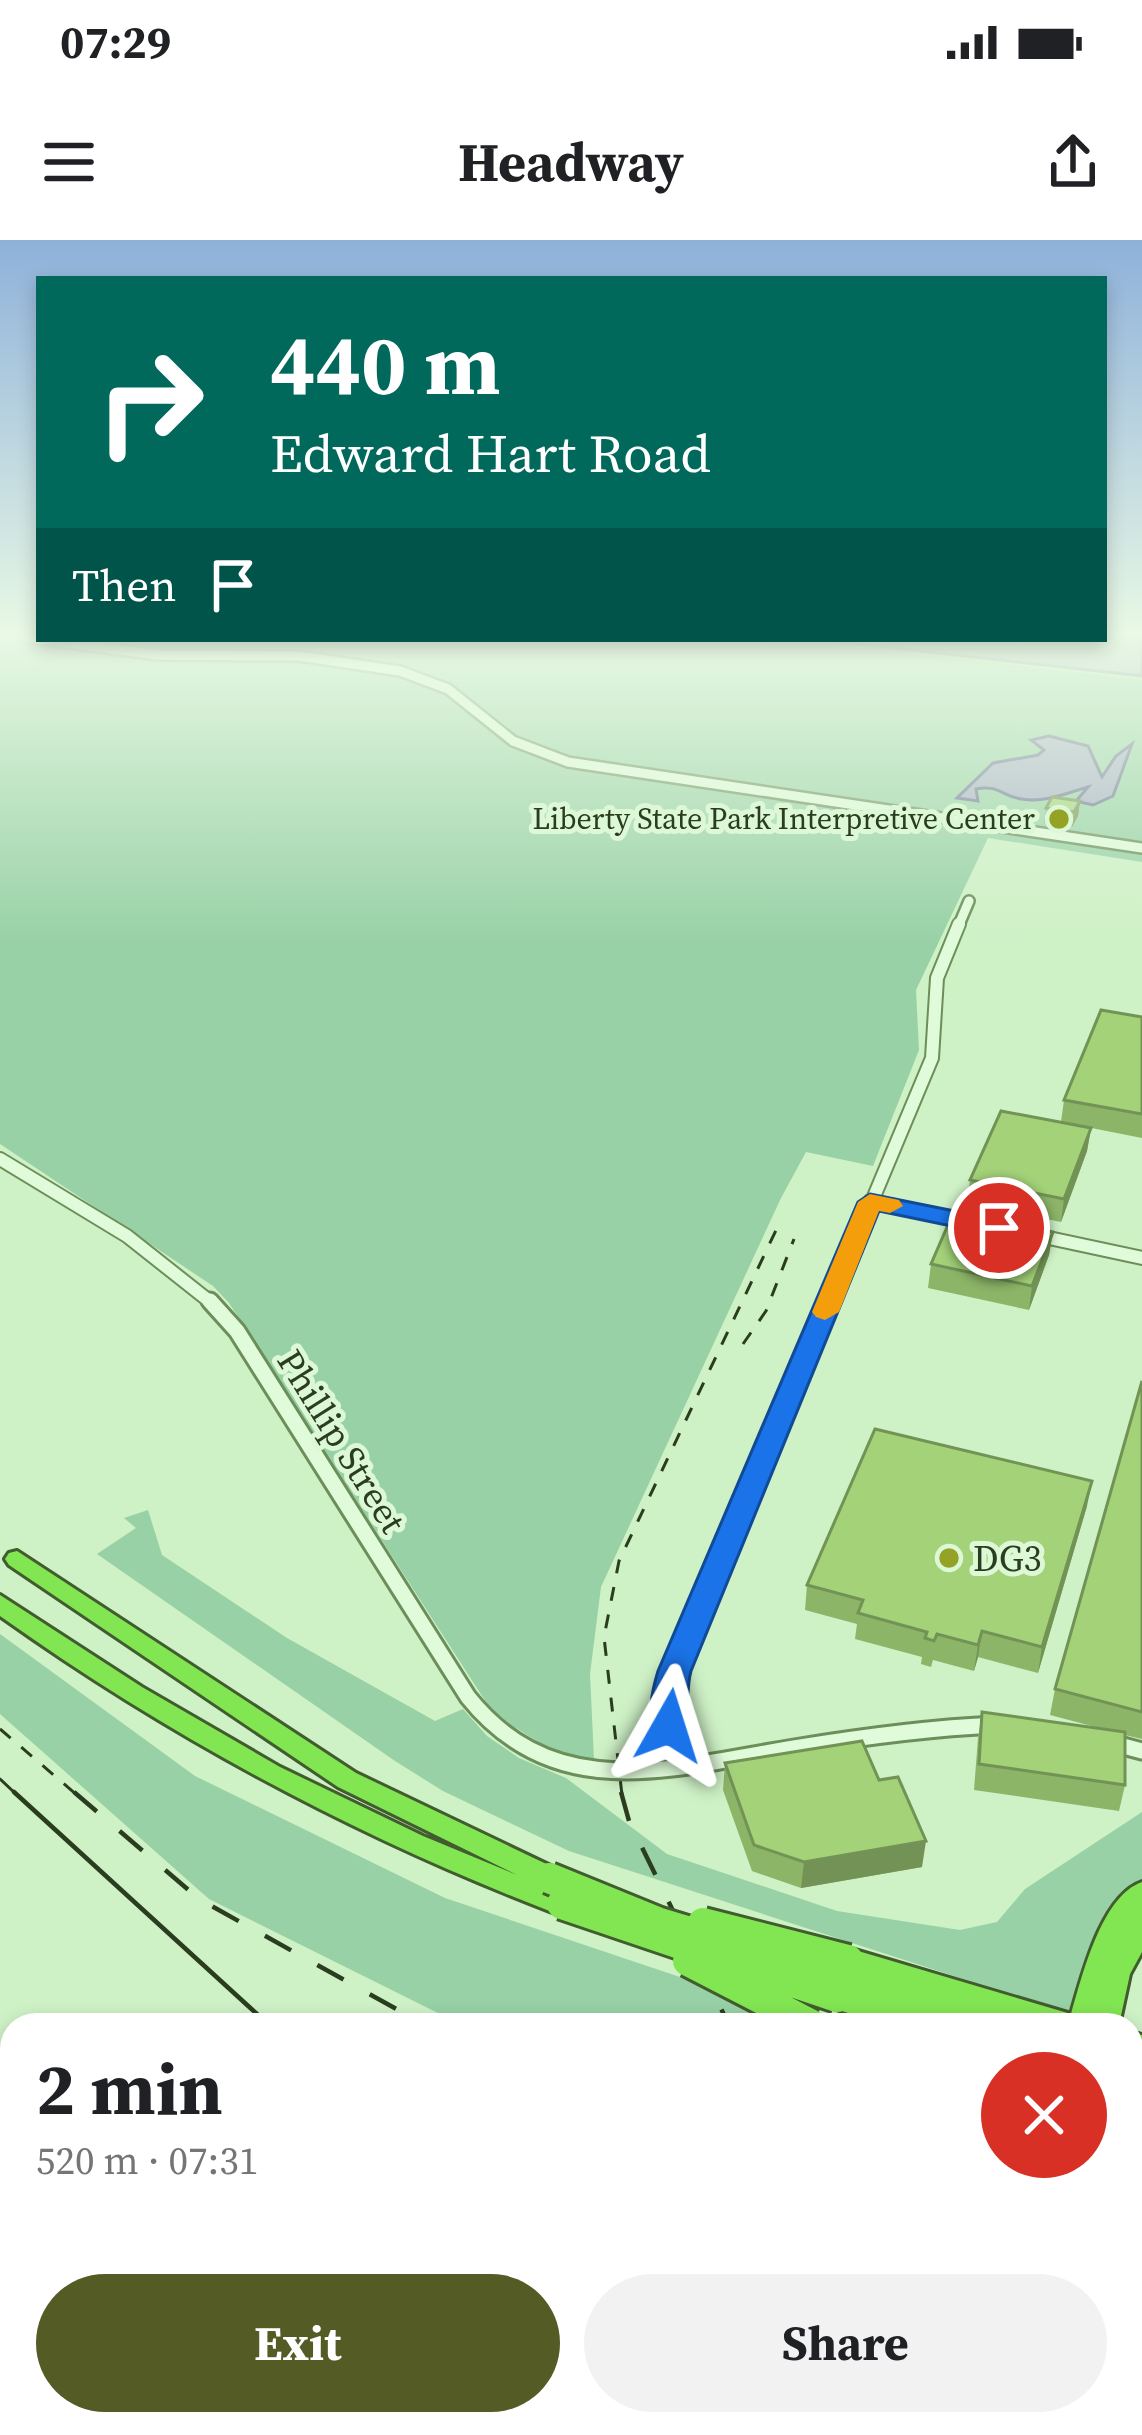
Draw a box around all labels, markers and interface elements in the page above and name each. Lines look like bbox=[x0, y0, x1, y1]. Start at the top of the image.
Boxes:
text: 07:29 bbox=[60, 11, 171, 73]
text: Headway bbox=[458, 125, 684, 199]
icon: menu bbox=[36, 129, 102, 195]
icon: share bbox=[1040, 129, 1106, 195]
text: 440 m bbox=[270, 307, 501, 422]
icon: right bbox=[72, 324, 228, 480]
text: Edward Hart Road bbox=[270, 416, 711, 490]
icon: arrive bbox=[200, 552, 266, 618]
text: Then bbox=[72, 554, 176, 616]
place label: Liberty State Park Interpretive Center bbox=[532, 798, 1035, 839]
marker: Liberty State Park Interpretive Center bbox=[1046, 806, 1072, 832]
pin bbox=[948, 1177, 1050, 1279]
icon: arrive bbox=[966, 1195, 1032, 1261]
street label: Phillip Street bbox=[266, 1340, 418, 1543]
place label: DG3 bbox=[973, 1534, 1041, 1583]
marker: DG3 bbox=[936, 1545, 962, 1571]
position arrow bbox=[606, 1663, 732, 1789]
text: 2 min bbox=[36, 2039, 223, 2138]
button: close bbox=[981, 2052, 1107, 2178]
text: 520 m · 07:31 bbox=[36, 2134, 258, 2187]
button: Exit bbox=[36, 2274, 560, 2412]
button: Share bbox=[584, 2274, 1107, 2412]

